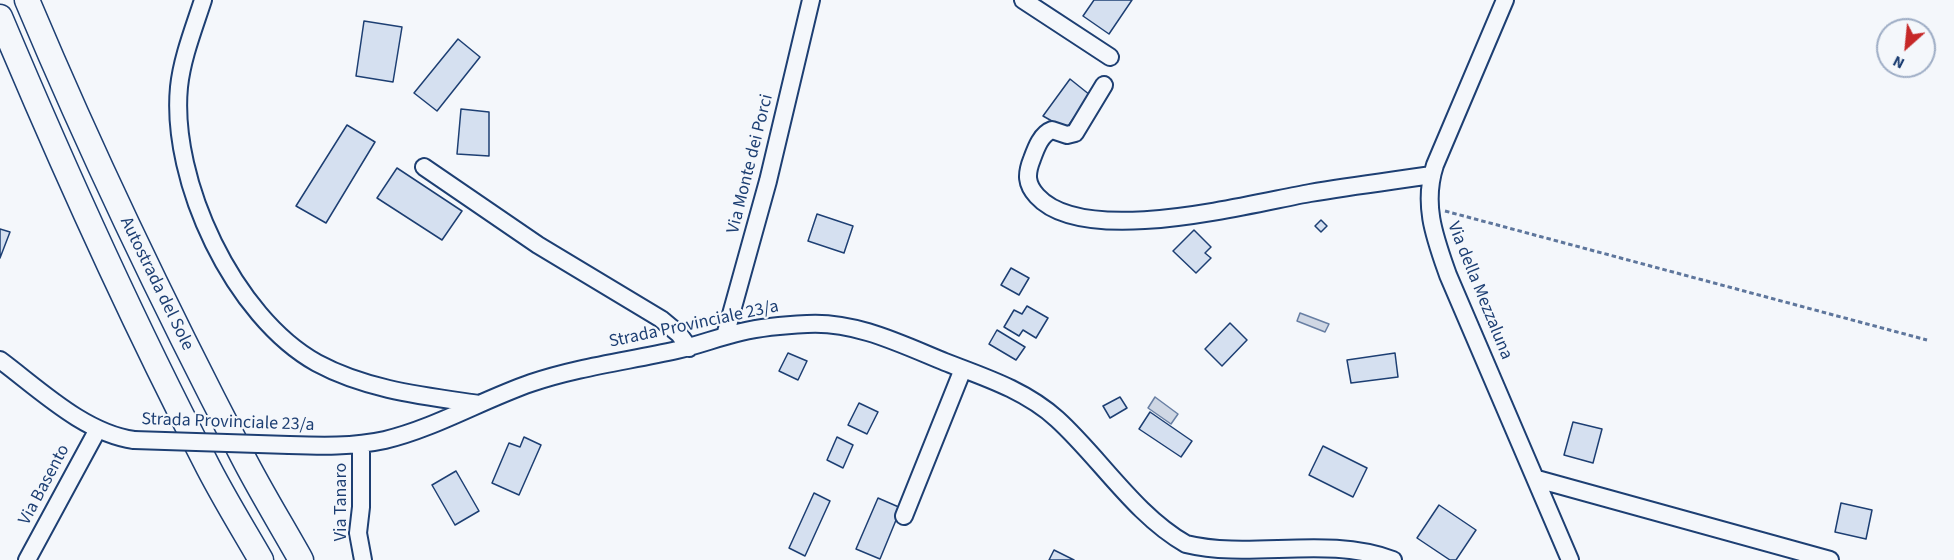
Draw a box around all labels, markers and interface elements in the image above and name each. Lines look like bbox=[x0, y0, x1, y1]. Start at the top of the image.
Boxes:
north arrow bbox=[1876, 18, 1936, 78]
text: N bbox=[1889, 50, 1908, 74]
street label: Via Monte dei Porci bbox=[723, 92, 779, 236]
street label: Autostrada del Sole bbox=[114, 214, 198, 354]
street label: Via della Mezzaluna bbox=[1442, 219, 1516, 363]
street label: Strada Provinciale 23/a bbox=[607, 296, 781, 354]
street label: Strada Provinciale 23/a bbox=[141, 409, 315, 437]
street label: Via Basento bbox=[15, 441, 75, 529]
street label: Via Tanaro bbox=[331, 463, 353, 541]

